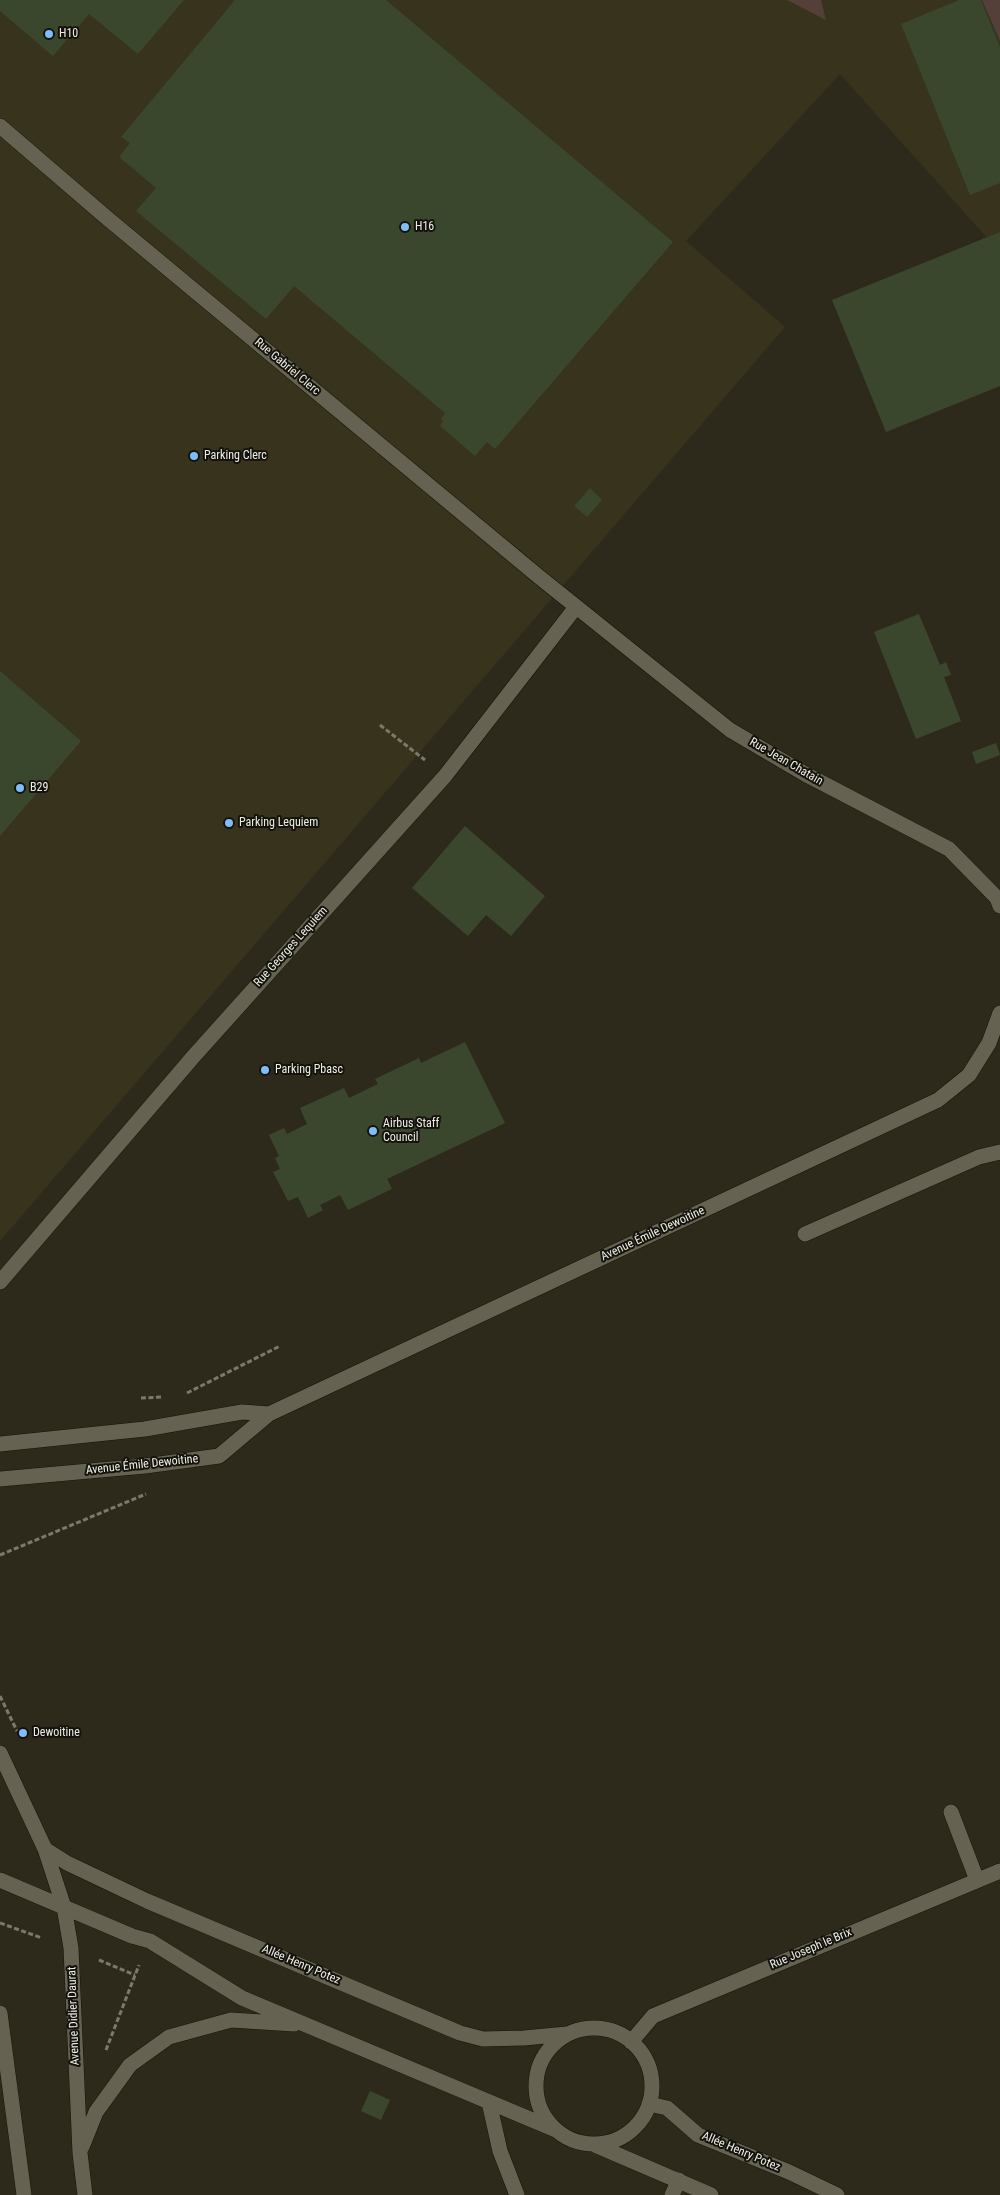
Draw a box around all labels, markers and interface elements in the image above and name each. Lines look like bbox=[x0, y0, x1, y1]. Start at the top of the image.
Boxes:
place label: H10 bbox=[59, 27, 78, 41]
marker: H10 bbox=[43, 28, 55, 40]
place label: H16 bbox=[415, 220, 434, 234]
marker: H16 bbox=[399, 221, 411, 233]
street label: Rue Gabriel Clerc bbox=[251, 335, 323, 399]
place label: Parking Clerc bbox=[204, 449, 267, 463]
marker: Parking Clerc bbox=[188, 450, 200, 462]
street label: Rue Jean Chatain bbox=[747, 735, 825, 789]
place label: B29 bbox=[30, 781, 48, 795]
marker: B29 bbox=[14, 782, 26, 794]
place label: Parking Lequiem bbox=[239, 816, 318, 830]
marker: Parking Lequiem bbox=[223, 817, 235, 829]
street label: Rue Georges Lequiem bbox=[251, 904, 331, 990]
place label: Parking Pbasc bbox=[275, 1063, 343, 1077]
marker: Parking Pbasc bbox=[259, 1064, 271, 1076]
place label: Airbus Staff Council bbox=[383, 1117, 439, 1145]
marker: Airbus Staff Council bbox=[367, 1125, 379, 1137]
street label: Avenue Émile Dewoitine bbox=[599, 1204, 707, 1264]
street label: Avenue Émile Dewoitine bbox=[85, 1452, 199, 1478]
place label: Dewoitine bbox=[33, 1726, 80, 1740]
marker: Dewoitine bbox=[17, 1727, 29, 1739]
street label: Rue Joseph le Brix bbox=[768, 1925, 854, 1973]
street label: Allée Henry Potez bbox=[260, 1942, 342, 1988]
street label: Avenue Didier Daurat bbox=[65, 1966, 83, 2066]
street label: Allée Henry Potez bbox=[700, 2129, 782, 2175]

